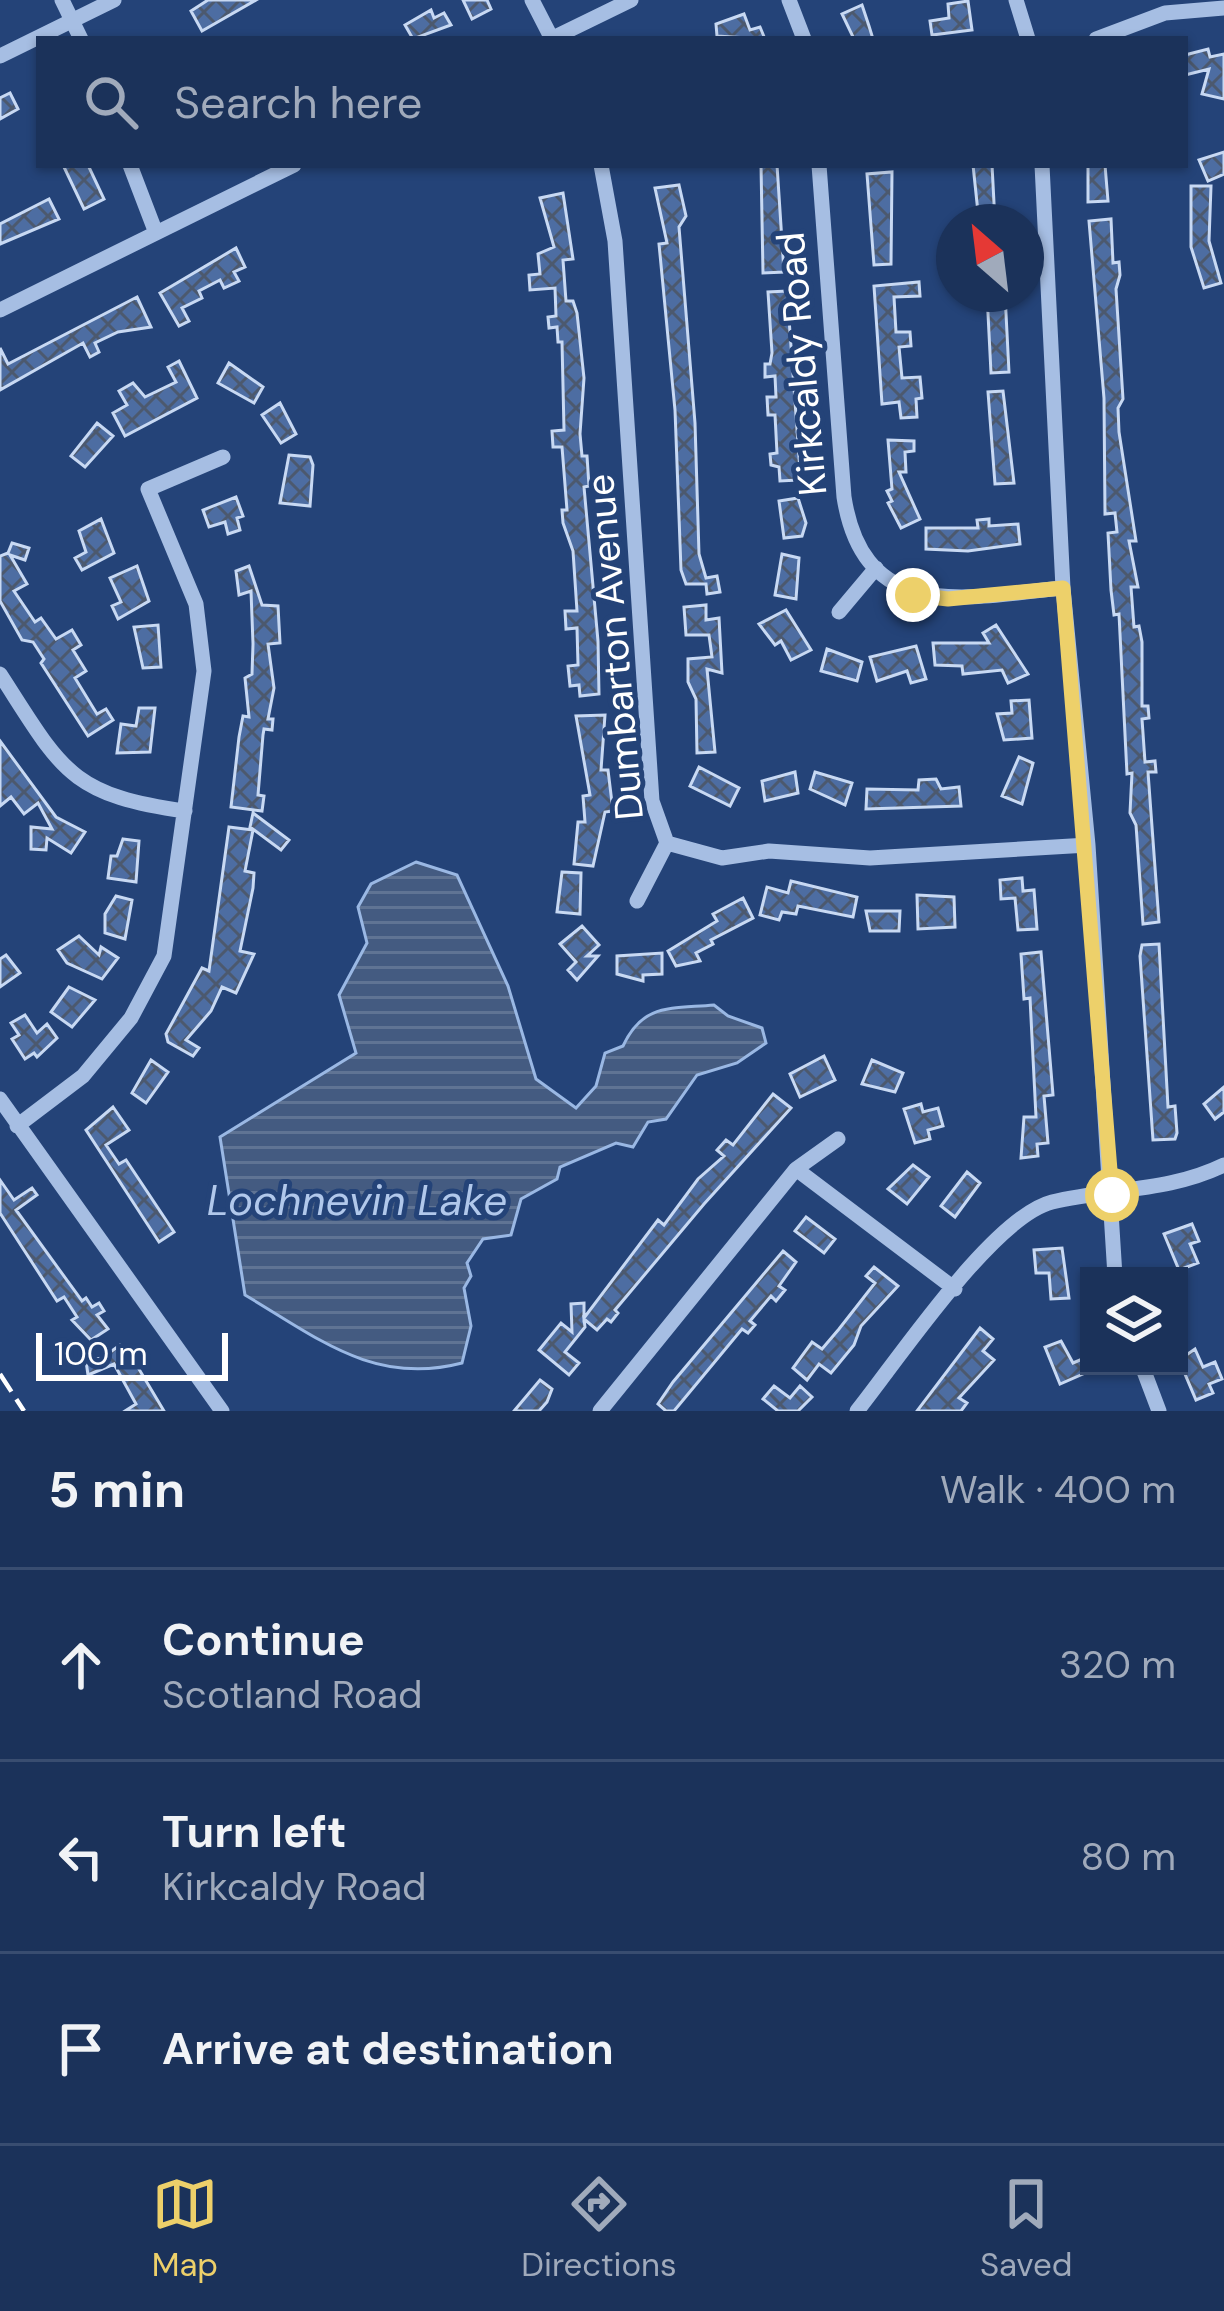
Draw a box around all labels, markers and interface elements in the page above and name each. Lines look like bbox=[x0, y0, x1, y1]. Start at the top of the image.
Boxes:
search box bbox=[36, 36, 1188, 168]
icon: search bbox=[78, 69, 144, 135]
text: Search here bbox=[174, 73, 422, 132]
north arrow bbox=[936, 204, 1044, 312]
street label: Kirkcaldy Road bbox=[765, 230, 838, 498]
street label: Dumbarton Avenue bbox=[574, 472, 655, 822]
route end bbox=[886, 568, 940, 622]
route start bbox=[1085, 1168, 1139, 1222]
water label: Lochnevin Lake bbox=[207, 1173, 507, 1228]
map controls bbox=[1080, 1267, 1188, 1375]
button: layers bbox=[1080, 1267, 1188, 1375]
scale bar bbox=[36, 1327, 228, 1380]
text: 100 m bbox=[54, 1332, 148, 1375]
text: 5 min bbox=[48, 1456, 185, 1523]
text: Walk · 400 m bbox=[940, 1464, 1176, 1515]
text: Continue bbox=[162, 1610, 365, 1669]
icon: ahead bbox=[48, 1632, 114, 1698]
text: 320 m bbox=[1059, 1639, 1176, 1690]
text: Scotland Road bbox=[162, 1669, 422, 1720]
text: Turn left bbox=[162, 1802, 346, 1861]
icon: left bbox=[48, 1824, 114, 1890]
text: 80 m bbox=[1080, 1831, 1176, 1882]
text: Kirkcaldy Road bbox=[162, 1861, 426, 1912]
icon: arrive bbox=[48, 2016, 114, 2082]
text: Arrive at destination bbox=[162, 2019, 614, 2078]
tab: Map bbox=[152, 2171, 218, 2286]
tab: Directions bbox=[521, 2171, 677, 2286]
tab: Saved bbox=[980, 2171, 1072, 2286]

